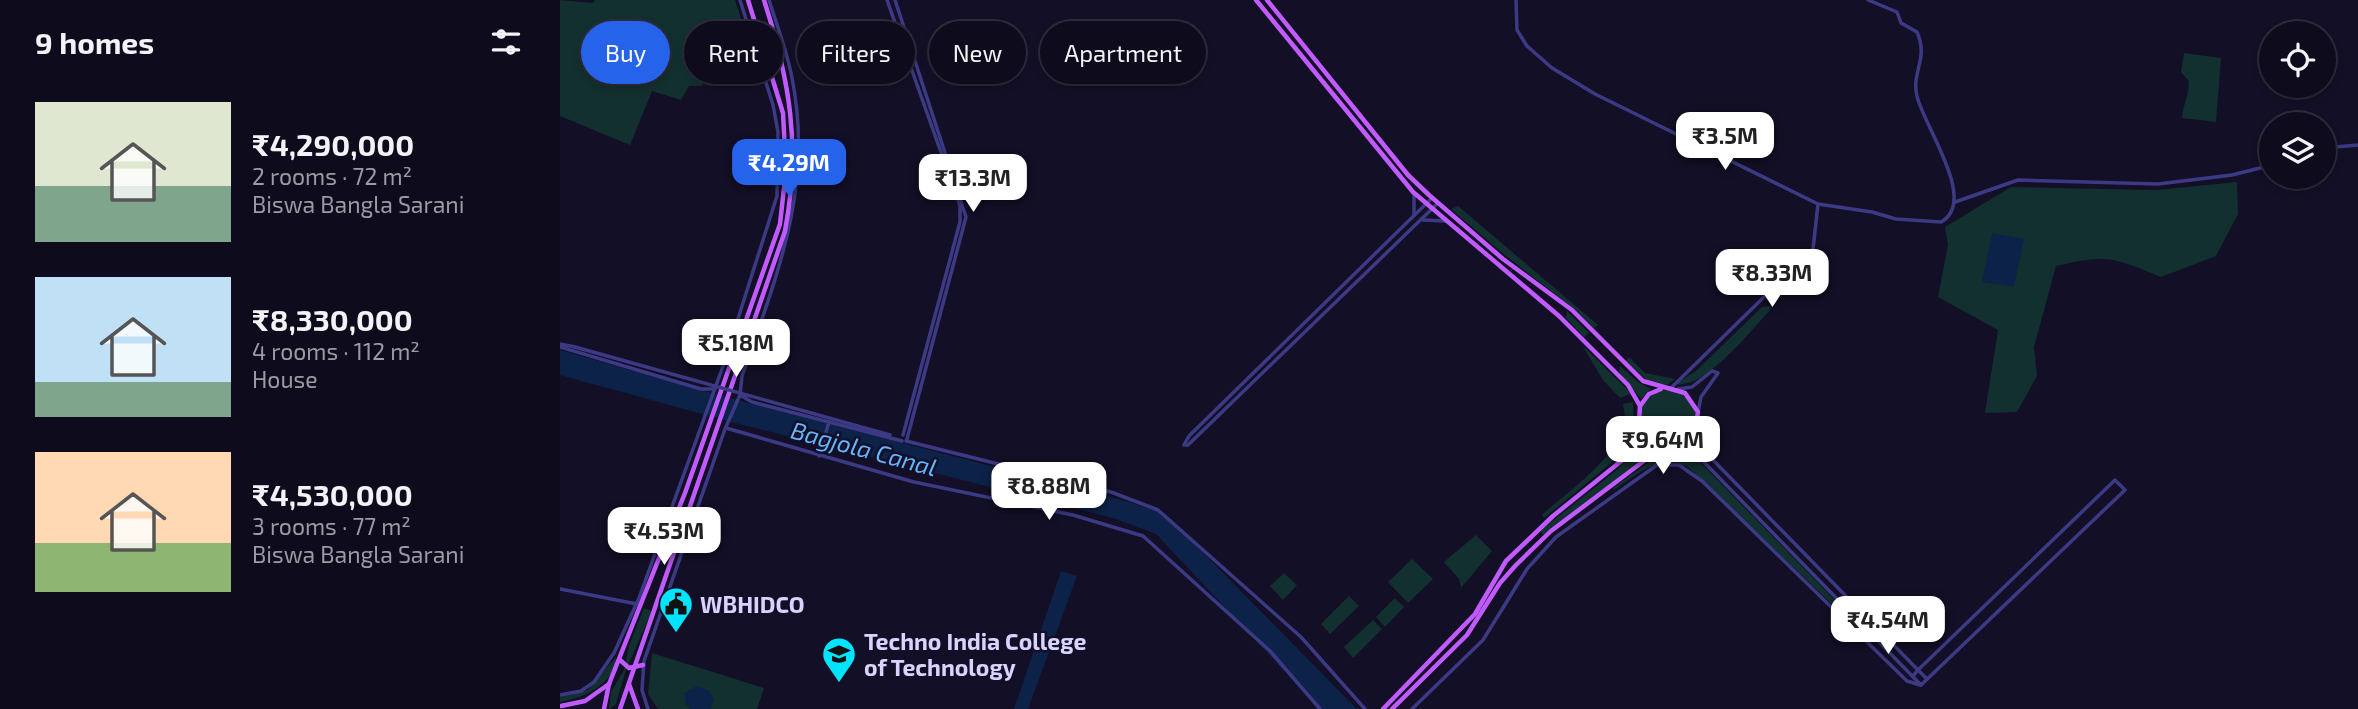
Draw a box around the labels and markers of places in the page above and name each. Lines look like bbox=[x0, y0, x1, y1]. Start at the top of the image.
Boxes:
pin: ₹3.5M bbox=[1676, 113, 1774, 172]
pin: ₹4.29M bbox=[732, 140, 846, 199]
pin: ₹13.3M bbox=[916, 154, 1030, 214]
pin: ₹8.33M bbox=[1715, 250, 1829, 309]
pin: ₹5.18M bbox=[679, 320, 793, 379]
pin: ₹9.64M bbox=[1606, 416, 1720, 476]
pin: ₹8.88M bbox=[992, 462, 1106, 522]
pin: ₹4.53M bbox=[607, 508, 721, 567]
public building icon: WBHIDCO bbox=[657, 585, 695, 634]
place label: WBHIDCO bbox=[700, 590, 805, 618]
pin: ₹4.54M bbox=[1831, 596, 1945, 656]
place label: Techno India College of Technology bbox=[864, 627, 1086, 681]
school or university icon: Techno India College of Technology bbox=[820, 635, 858, 684]

